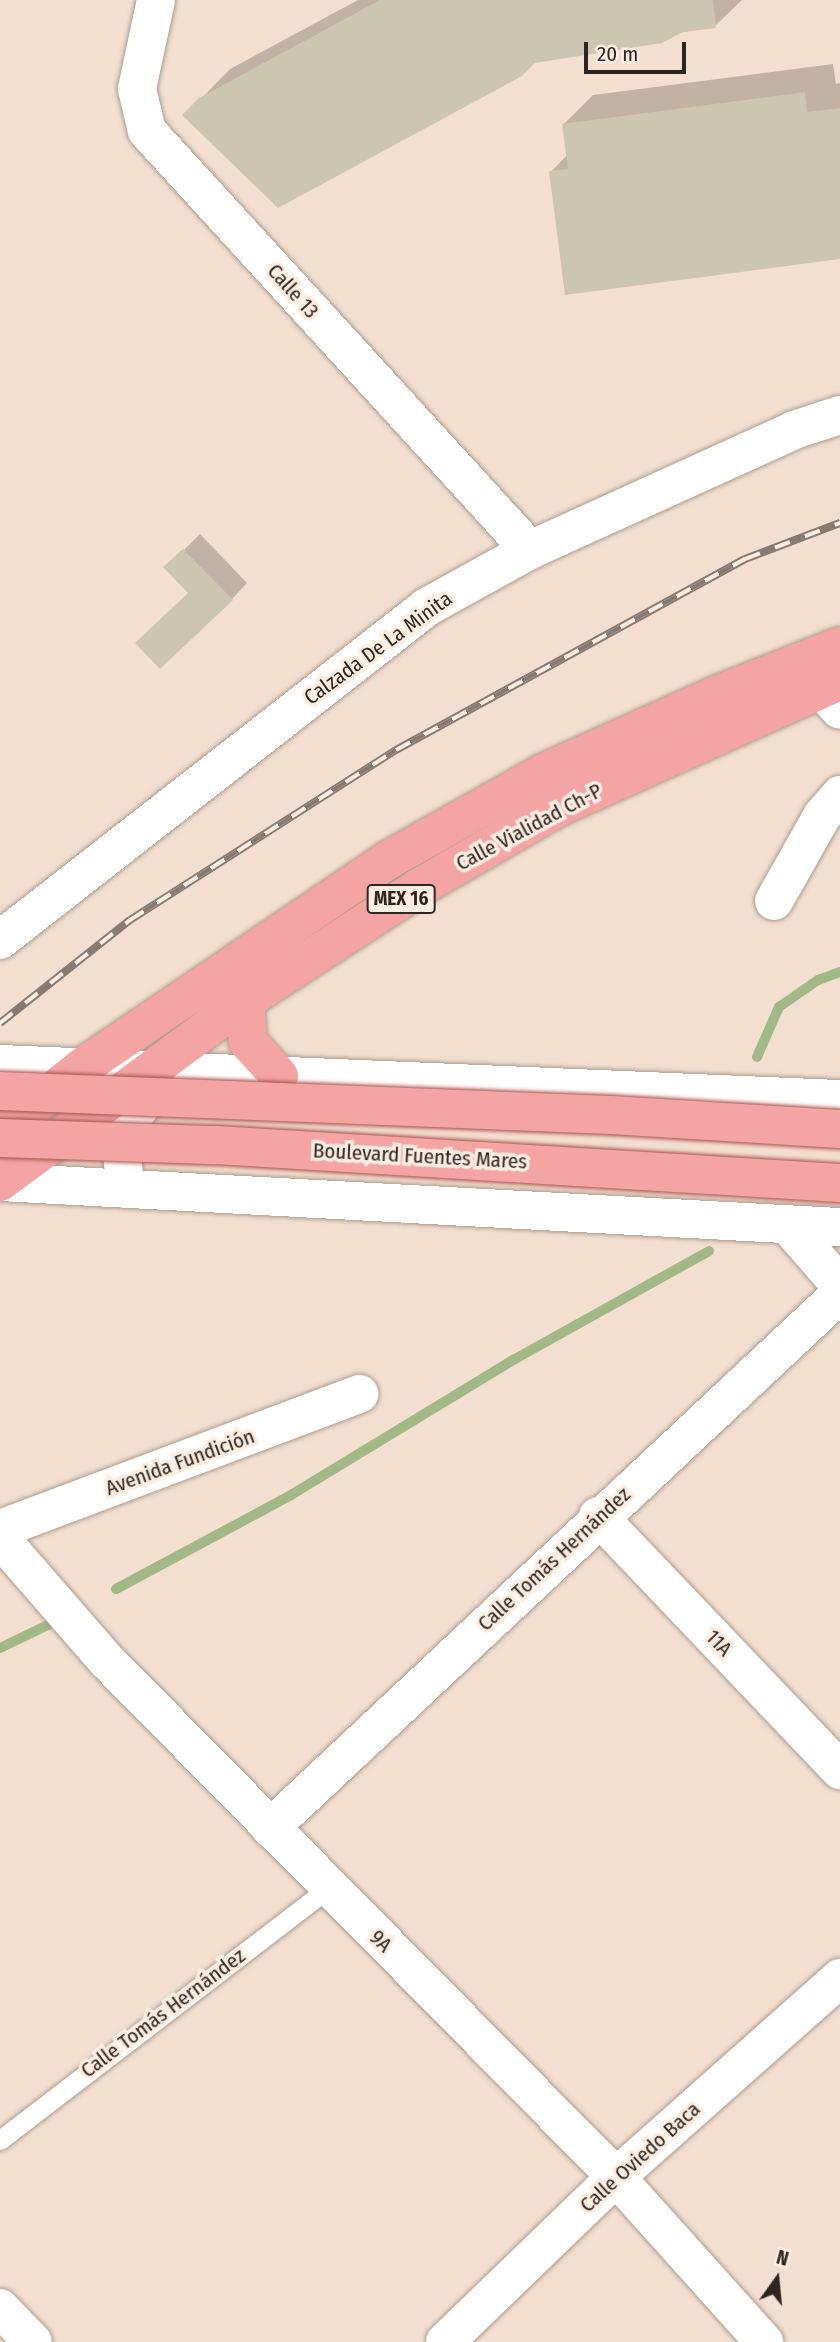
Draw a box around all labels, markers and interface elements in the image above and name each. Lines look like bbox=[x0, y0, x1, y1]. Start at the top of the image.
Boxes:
scale bar bbox=[588, 28, 690, 72]
text: 20 m bbox=[597, 41, 638, 67]
street label: Calle 13 bbox=[262, 259, 324, 323]
street label: Calzada De La Minita bbox=[299, 586, 457, 710]
street label: Calle Vialidad Ch-P bbox=[452, 778, 606, 876]
road number: MEX 16 bbox=[366, 884, 436, 914]
street label: Boulevard Fuentes Mares bbox=[312, 1138, 528, 1174]
street label: Avenida Fundición bbox=[102, 1423, 258, 1501]
street label: Calle Tomás Hernández bbox=[473, 1482, 635, 1636]
street label: 11A bbox=[701, 1624, 737, 1662]
street label: 9A bbox=[365, 1925, 397, 1957]
street label: Calle Tomás Hernández bbox=[76, 1943, 250, 2083]
street label: Calle Oviedo Baca bbox=[575, 2096, 705, 2218]
north arrow bbox=[742, 2244, 812, 2314]
text: N bbox=[774, 2246, 791, 2271]

